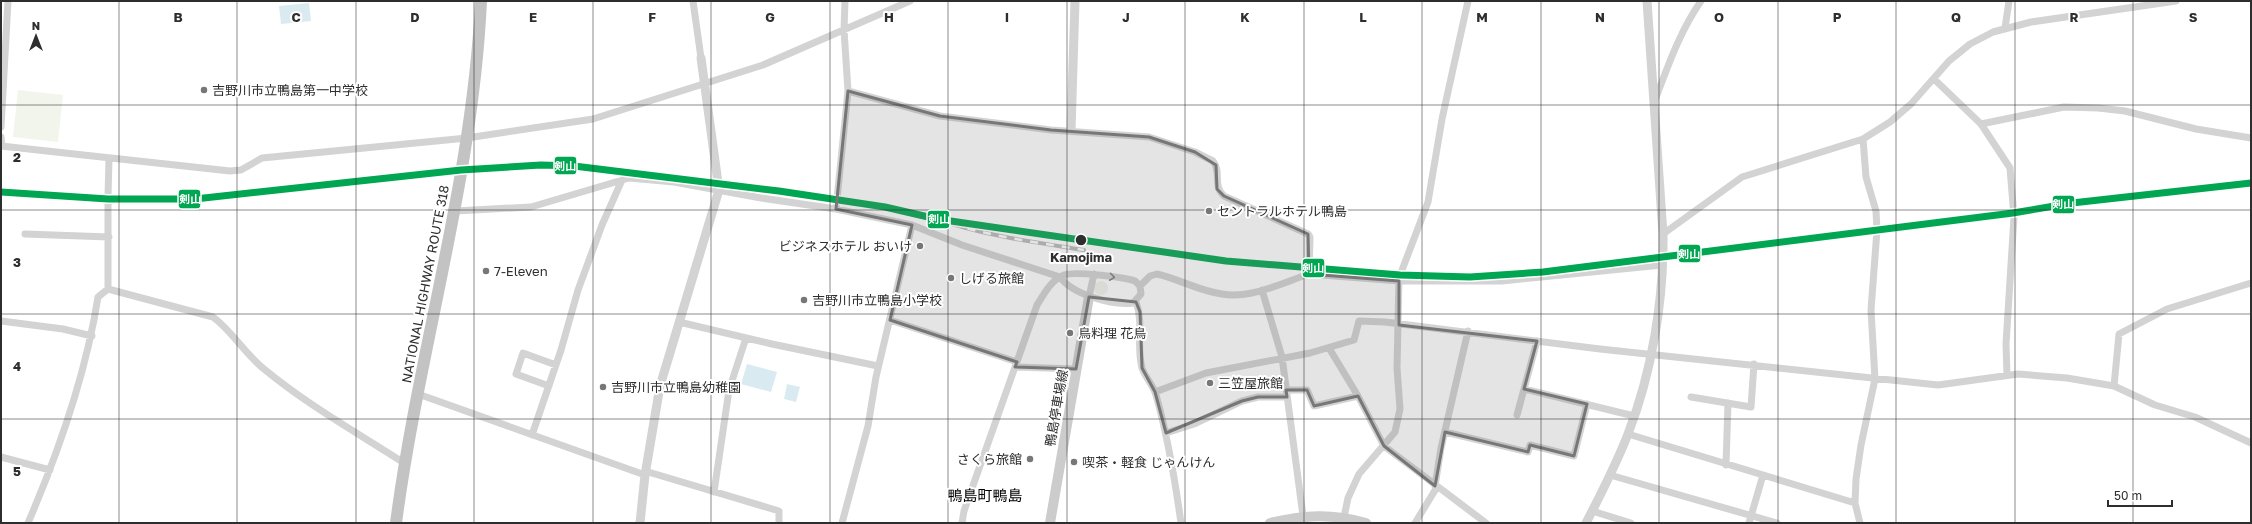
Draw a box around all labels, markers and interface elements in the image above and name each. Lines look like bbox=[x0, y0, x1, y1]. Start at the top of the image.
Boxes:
text: B bbox=[173, 9, 183, 25]
text: C bbox=[291, 9, 301, 25]
text: D bbox=[410, 9, 420, 25]
text: E bbox=[529, 9, 537, 25]
text: F bbox=[648, 9, 656, 25]
text: G bbox=[765, 9, 775, 25]
text: H bbox=[884, 9, 894, 25]
text: I bbox=[1005, 9, 1009, 25]
text: J bbox=[1122, 9, 1130, 25]
text: K bbox=[1240, 9, 1250, 25]
text: L bbox=[1359, 9, 1367, 25]
text: M bbox=[1476, 9, 1488, 25]
text: N bbox=[1595, 9, 1605, 25]
text: O bbox=[1714, 9, 1724, 25]
text: P bbox=[1833, 9, 1842, 25]
text: Q bbox=[1951, 9, 1961, 25]
text: R bbox=[2069, 9, 2079, 25]
text: S bbox=[2189, 9, 2198, 25]
north arrow bbox=[16, 16, 56, 56]
text: N bbox=[32, 19, 40, 32]
place label: 吉野川市立鴨島第一中学校 bbox=[212, 82, 368, 98]
marker: 吉野川市立鴨島第一中学校 bbox=[199, 85, 209, 95]
text: 2 bbox=[13, 149, 21, 165]
line badge: 剣山 bbox=[554, 156, 577, 175]
text: 剣山 bbox=[554, 159, 576, 172]
street label: NATIONAL HIGHWAY ROUTE 318 bbox=[398, 184, 452, 384]
line badge: 剣山 bbox=[178, 189, 201, 209]
text: 剣山 bbox=[179, 192, 201, 205]
line badge: 剣山 bbox=[2052, 195, 2075, 214]
text: 剣山 bbox=[2052, 197, 2074, 210]
place label: セントラルホテル鴨島 bbox=[1217, 203, 1347, 219]
marker: セントラルホテル鴨島 bbox=[1204, 206, 1214, 216]
line badge: 剣山 bbox=[927, 210, 950, 229]
text: 剣山 bbox=[928, 212, 950, 225]
marker: Kamojima bbox=[1074, 233, 1088, 247]
place label: ビジネスホテル おいけ bbox=[779, 238, 912, 254]
marker: ビジネスホテル おいけ bbox=[915, 241, 925, 251]
line badge: 剣山 bbox=[1678, 244, 1701, 263]
text: 剣山 bbox=[1678, 247, 1700, 260]
place label: Kamojima bbox=[1050, 249, 1112, 265]
text: 3 bbox=[13, 254, 21, 270]
line badge: 剣山 bbox=[1302, 258, 1325, 278]
text: 剣山 bbox=[1302, 261, 1324, 274]
place label: 7-Eleven bbox=[494, 263, 548, 279]
marker: 7-Eleven bbox=[481, 266, 491, 276]
place label: しげる旅館 bbox=[959, 270, 1024, 286]
one-way arrow bbox=[1109, 272, 1115, 281]
marker: しげる旅館 bbox=[946, 273, 956, 283]
place label: 吉野川市立鴨島小学校 bbox=[812, 292, 942, 308]
marker: 吉野川市立鴨島小学校 bbox=[799, 295, 809, 305]
place label: 鳥料理 花鳥 bbox=[1078, 325, 1146, 341]
marker: 鳥料理 花鳥 bbox=[1065, 328, 1075, 338]
text: 4 bbox=[13, 358, 21, 374]
street label: 鴨島停車場線 bbox=[1041, 368, 1071, 448]
place label: 三笠屋旅館 bbox=[1218, 375, 1283, 391]
marker: 三笠屋旅館 bbox=[1205, 378, 1215, 388]
place label: 吉野川市立鴨島幼稚園 bbox=[611, 379, 741, 395]
marker: 吉野川市立鴨島幼稚園 bbox=[598, 382, 608, 392]
place label: さくら旅館 bbox=[957, 451, 1022, 467]
marker: さくら旅館 bbox=[1025, 454, 1035, 464]
place label: 喫茶・軽食 じゃんけん bbox=[1082, 454, 1215, 470]
marker: 喫茶・軽食 じゃんけん bbox=[1069, 457, 1079, 467]
text: 5 bbox=[13, 463, 21, 479]
scale bar bbox=[2108, 482, 2172, 508]
district label: 鴨島町鴨島 bbox=[947, 486, 1023, 504]
text: 50 m bbox=[2114, 488, 2142, 503]

